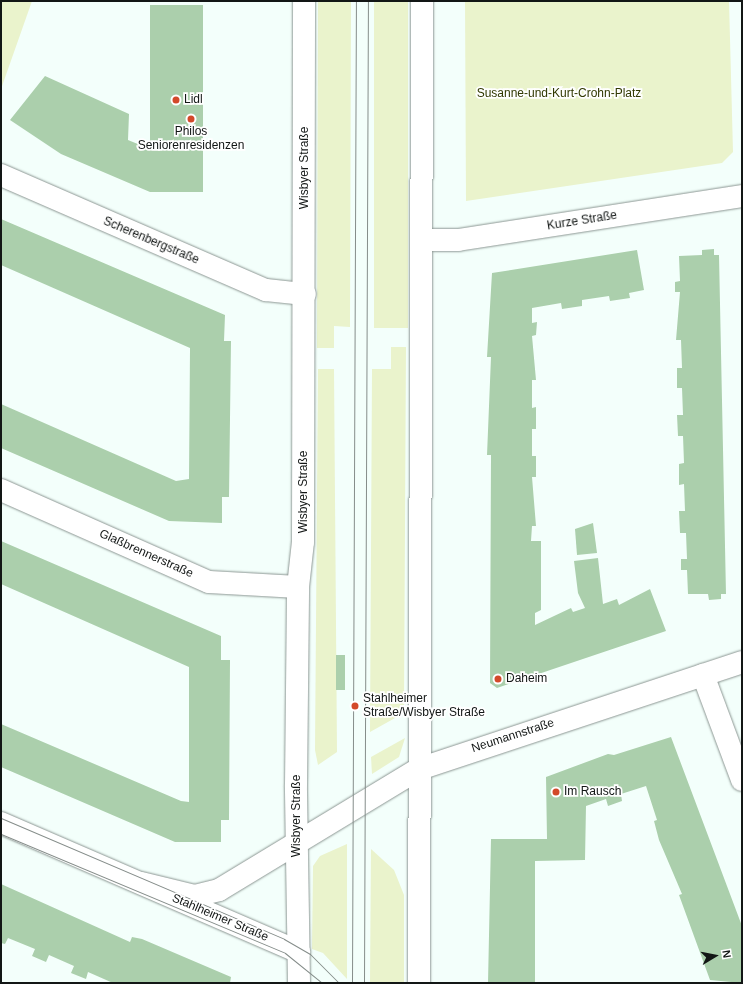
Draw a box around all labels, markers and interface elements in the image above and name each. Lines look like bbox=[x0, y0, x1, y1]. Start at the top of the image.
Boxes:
park label: Susanne-und-Kurt-Crohn-Platz bbox=[477, 87, 641, 101]
place label: Lidl bbox=[184, 93, 203, 107]
marker: Lidl bbox=[171, 95, 181, 105]
marker: Philos Seniorenresidenzen bbox=[186, 114, 196, 124]
place label: Philos Seniorenresidenzen bbox=[138, 125, 244, 153]
street label: Wisbyer Straße bbox=[298, 127, 312, 209]
street label: Kurze Straße bbox=[546, 208, 618, 234]
street label: Scherenbergstraße bbox=[101, 214, 201, 268]
street label: Wisbyer Straße bbox=[297, 451, 311, 533]
street label: Glaßbrennerstraße bbox=[97, 527, 195, 581]
place label: Daheim bbox=[506, 672, 547, 686]
marker: Daheim bbox=[493, 674, 503, 684]
place label: Stahlheimer Straße/Wisbyer Straße bbox=[363, 692, 485, 720]
marker: Stahlheimer Straße/Wisbyer Straße bbox=[350, 701, 360, 711]
street label: Neumannstraße bbox=[470, 716, 556, 756]
street label: Wisbyer Straße bbox=[290, 775, 304, 857]
place label: Im Rausch bbox=[564, 785, 621, 799]
marker: Im Rausch bbox=[551, 787, 561, 797]
street label: Stahlheimer Straße bbox=[170, 891, 270, 945]
north arrow bbox=[695, 936, 735, 976]
text: N bbox=[720, 949, 733, 959]

